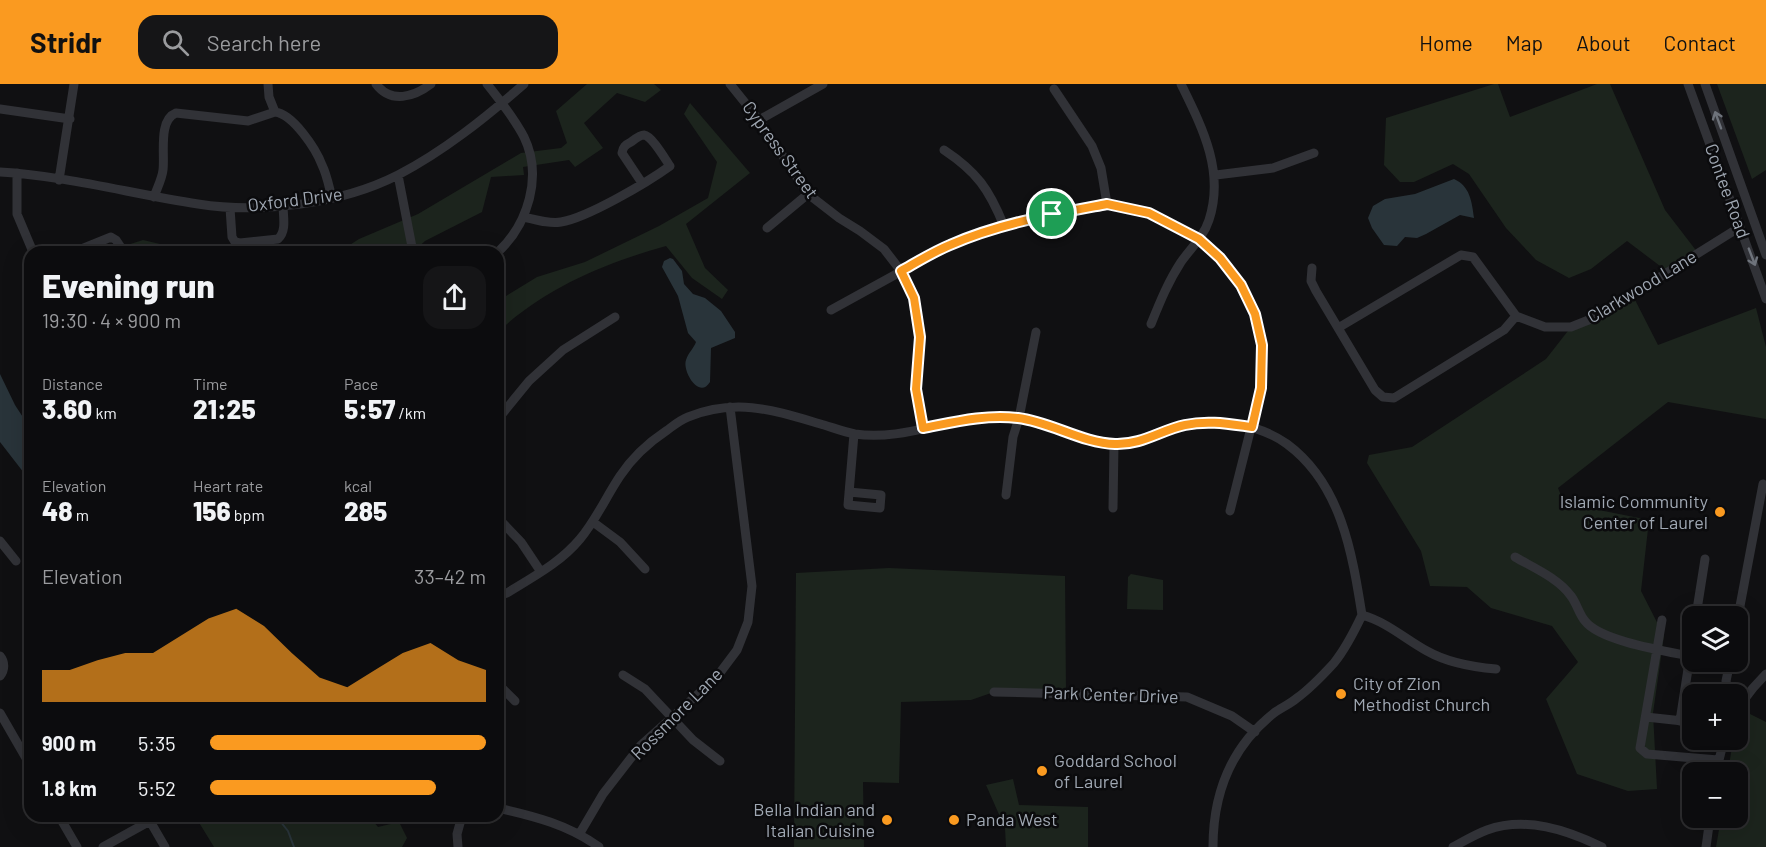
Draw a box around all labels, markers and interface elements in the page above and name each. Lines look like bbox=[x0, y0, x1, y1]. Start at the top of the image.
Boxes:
search box bbox=[138, 15, 558, 69]
text: Stridr bbox=[30, 25, 102, 59]
icon: search bbox=[159, 26, 192, 59]
text: Search here bbox=[207, 29, 321, 55]
text: Home bbox=[1419, 30, 1473, 55]
text: Map bbox=[1506, 30, 1543, 55]
text: About bbox=[1576, 30, 1631, 55]
text: Contact bbox=[1664, 30, 1736, 55]
street label: Cypress Street bbox=[738, 96, 823, 202]
one-way arrow bbox=[1711, 112, 1722, 130]
street label: Contee Road bbox=[1701, 140, 1755, 241]
street label: Oxford Drive bbox=[246, 182, 343, 216]
pin bbox=[1026, 188, 1077, 239]
icon: arrive bbox=[1035, 197, 1068, 230]
street label: Clarkwood Lane bbox=[1583, 245, 1700, 328]
one-way arrow bbox=[1747, 247, 1758, 266]
text: Evening run bbox=[42, 265, 215, 305]
button: share bbox=[423, 266, 486, 329]
text: 19:30 · 4 × 900 m bbox=[42, 308, 181, 332]
text: Distance bbox=[42, 374, 103, 393]
text: Time bbox=[193, 374, 228, 393]
text: Pace bbox=[344, 374, 378, 393]
text: 3.60 bbox=[42, 393, 92, 424]
text: 21:25 bbox=[193, 393, 256, 424]
text: 5:57 bbox=[344, 393, 395, 424]
text: km bbox=[92, 403, 117, 422]
text: /km bbox=[395, 403, 426, 422]
text: Elevation bbox=[42, 476, 106, 495]
text: Heart rate bbox=[193, 476, 263, 495]
text: kcal bbox=[344, 476, 372, 495]
place label: Islamic Community Center of Laurel bbox=[1560, 490, 1708, 533]
text: 48 bbox=[42, 495, 73, 526]
text: 156 bbox=[193, 495, 231, 526]
text: 285 bbox=[344, 495, 387, 526]
text: m bbox=[73, 505, 89, 524]
text: bpm bbox=[231, 505, 265, 524]
marker: Islamic Community Center of Laurel bbox=[1713, 505, 1727, 519]
text: Elevation bbox=[42, 564, 123, 588]
text: 33–42 m bbox=[414, 564, 486, 588]
map controls bbox=[1682, 606, 1748, 828]
button: layers bbox=[1682, 606, 1748, 672]
street label: Rossmore Lane bbox=[626, 663, 727, 764]
place label: City of Zion Methodist Church bbox=[1353, 672, 1490, 715]
street label: Park Center Drive bbox=[1043, 681, 1179, 707]
button: + bbox=[1682, 684, 1748, 750]
marker: City of Zion Methodist Church bbox=[1334, 687, 1348, 701]
text: 900 m bbox=[42, 731, 96, 755]
text: 5:35 bbox=[138, 731, 176, 755]
place label: Goddard School of Laurel bbox=[1054, 749, 1177, 792]
button: − bbox=[1682, 762, 1748, 828]
marker: Goddard School of Laurel bbox=[1035, 764, 1049, 778]
text: 1.8 km bbox=[42, 776, 97, 800]
text: 5:52 bbox=[138, 776, 176, 800]
place label: Bella Indian and Italian Cuisine bbox=[753, 798, 875, 841]
place label: Panda West bbox=[966, 808, 1058, 830]
marker: Bella Indian and Italian Cuisine bbox=[880, 813, 894, 827]
marker: Panda West bbox=[947, 813, 961, 827]

